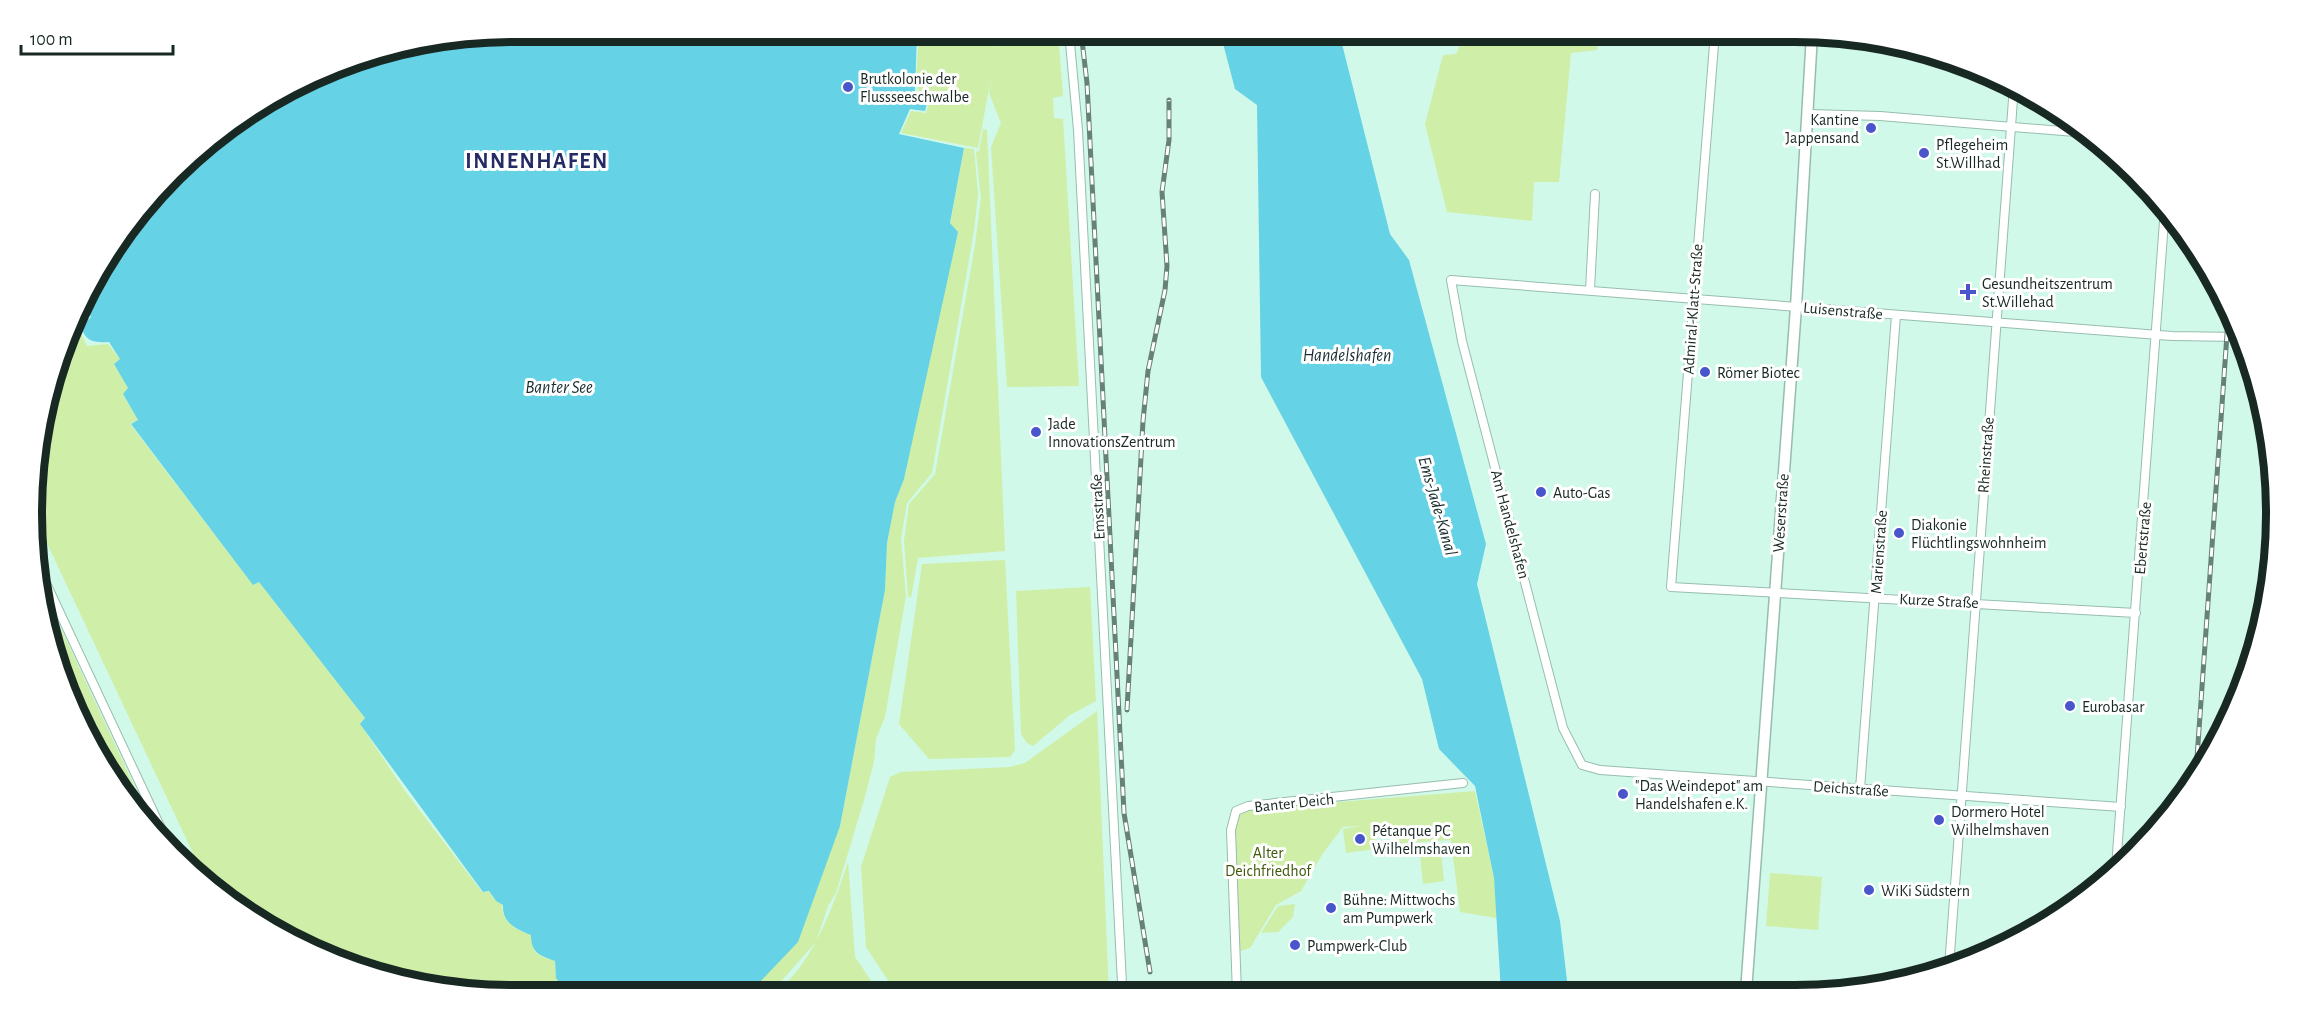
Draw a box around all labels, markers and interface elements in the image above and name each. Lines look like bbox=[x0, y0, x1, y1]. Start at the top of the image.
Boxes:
scale bar bbox=[21, 18, 172, 56]
text: 100 m bbox=[30, 31, 73, 49]
place label: Brutkolonie der Flussseeschwalbe bbox=[860, 71, 969, 105]
marker: Brutkolonie der Flussseeschwalbe bbox=[841, 80, 855, 94]
place label: Kantine Jappensand bbox=[1785, 112, 1859, 146]
marker: Kantine Jappensand bbox=[1864, 121, 1878, 135]
place label: Pflegeheim St.Willhad bbox=[1936, 137, 2008, 171]
marker: Pflegeheim St.Willhad bbox=[1917, 146, 1931, 160]
district label: INNENHAFEN bbox=[465, 150, 609, 172]
street label: Admiral-Klatt-Straße bbox=[1680, 243, 1706, 375]
place label: Gesundheitszentrum St.Willehad bbox=[1982, 276, 2113, 310]
marker: Gesundheitszentrum St.Willehad bbox=[1959, 283, 1977, 301]
street label: Luisenstraße bbox=[1802, 300, 1883, 322]
water label: Handelshafen bbox=[1303, 347, 1391, 365]
marker: Römer Biotec bbox=[1698, 365, 1712, 379]
place label: Römer Biotec bbox=[1717, 365, 1800, 381]
water label: Banter See bbox=[525, 379, 593, 397]
place label: Jade InnovationsZentrum bbox=[1048, 416, 1176, 450]
street label: Rheinstraße bbox=[1975, 416, 1997, 494]
marker: Jade InnovationsZentrum bbox=[1029, 425, 1043, 439]
water label: Ems-Jade-Kanal bbox=[1414, 455, 1460, 558]
street label: Am Handelshafen bbox=[1488, 468, 1532, 580]
street label: Weserstraße bbox=[1770, 473, 1792, 553]
street label: Emsstraße bbox=[1088, 474, 1108, 540]
marker: Auto-Gas bbox=[1534, 485, 1548, 499]
place label: Auto-Gas bbox=[1553, 485, 1611, 501]
street label: Ebertstraße bbox=[2132, 501, 2154, 575]
street label: Marienstraße bbox=[1868, 510, 1890, 595]
place label: Diakonie Flüchtlingswohnheim bbox=[1911, 517, 2047, 551]
marker: Diakonie Flüchtlingswohnheim bbox=[1892, 526, 1906, 540]
street label: Kurze Straße bbox=[1899, 591, 1979, 611]
marker: Eurobasar bbox=[2063, 699, 2077, 713]
place label: Eurobasar bbox=[2082, 699, 2145, 715]
place label: "Das Weindepot" am Handelshafen e.K. bbox=[1635, 778, 1763, 812]
street label: Deichstraße bbox=[1813, 778, 1889, 800]
marker: "Das Weindepot" am Handelshafen e.K. bbox=[1616, 787, 1630, 801]
street label: Banter Deich bbox=[1253, 791, 1335, 815]
place label: Dormero Hotel Wilhelmshaven bbox=[1951, 804, 2049, 838]
marker: Dormero Hotel Wilhelmshaven bbox=[1932, 813, 1946, 827]
place label: Pétanque PC Wilhelmshaven bbox=[1372, 823, 1470, 857]
marker: Pétanque PC Wilhelmshaven bbox=[1353, 832, 1367, 846]
park label: Alter Deichfriedhof bbox=[1225, 845, 1312, 879]
marker: WiKi Südstern bbox=[1862, 883, 1876, 897]
place label: WiKi Südstern bbox=[1881, 883, 1970, 899]
place label: Bühne: Mittwochs am Pumpwerk bbox=[1343, 892, 1455, 926]
marker: Bühne: Mittwochs am Pumpwerk bbox=[1324, 901, 1338, 915]
marker: Pumpwerk-Club bbox=[1288, 938, 1302, 952]
place label: Pumpwerk-Club bbox=[1307, 938, 1407, 954]

